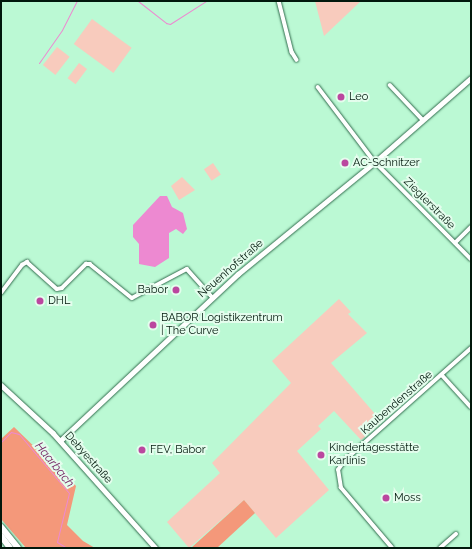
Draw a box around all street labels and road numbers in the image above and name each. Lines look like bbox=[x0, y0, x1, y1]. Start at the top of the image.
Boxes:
street label: Zieglerstraße bbox=[401, 176, 457, 232]
street label: Neuenhofstraße bbox=[196, 237, 266, 301]
street label: Kaubendenstraße bbox=[359, 368, 435, 438]
street label: Debyestraße bbox=[62, 430, 114, 486]

